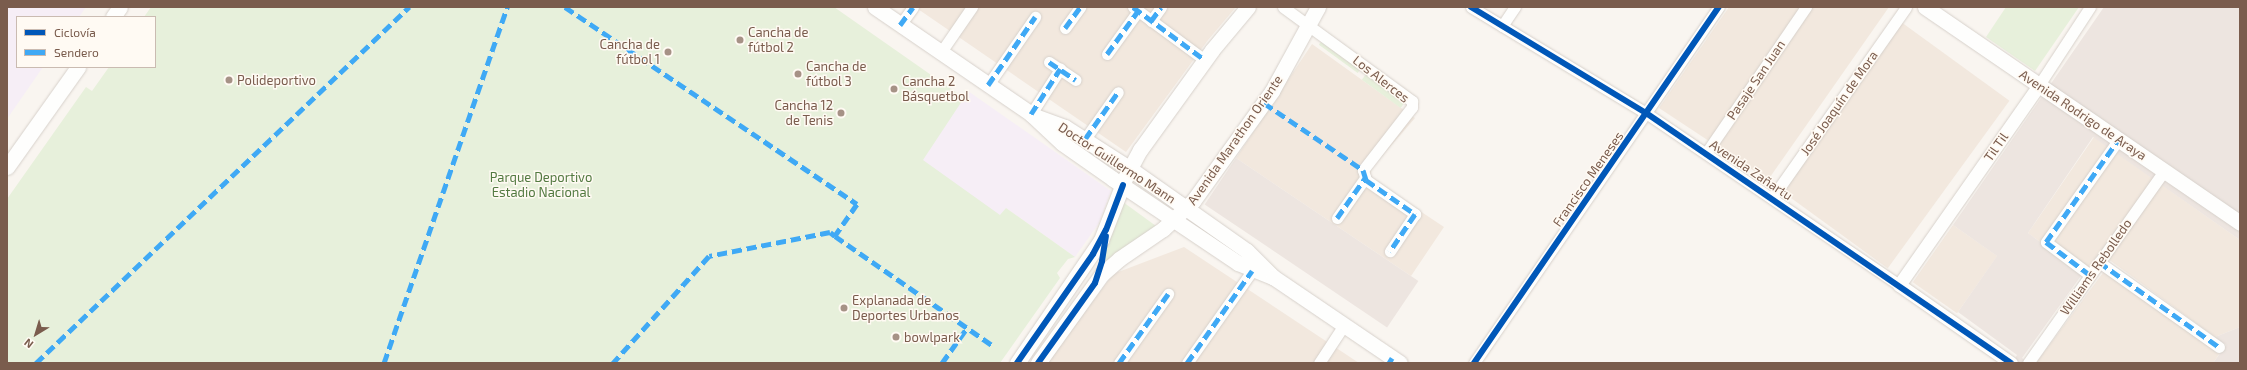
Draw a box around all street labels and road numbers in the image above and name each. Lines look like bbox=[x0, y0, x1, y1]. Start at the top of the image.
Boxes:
street label: Pasaje San Juan bbox=[1724, 37, 1788, 123]
street label: José Joaquín de Mora bbox=[1797, 48, 1881, 158]
street label: Los Alerces bbox=[1350, 52, 1412, 106]
street label: Avenida Rodrigo de Araya bbox=[2016, 67, 2150, 163]
street label: Avenida Marathon Oriente bbox=[1184, 72, 1286, 208]
street label: Doctor Guillermo Mann bbox=[1055, 119, 1179, 207]
street label: Francisco Meneses bbox=[1549, 128, 1627, 230]
street label: Til Til bbox=[1980, 129, 2012, 165]
street label: Avenida Zañartu bbox=[1707, 137, 1795, 203]
street label: Williams Rebolledo bbox=[2057, 216, 2135, 318]

